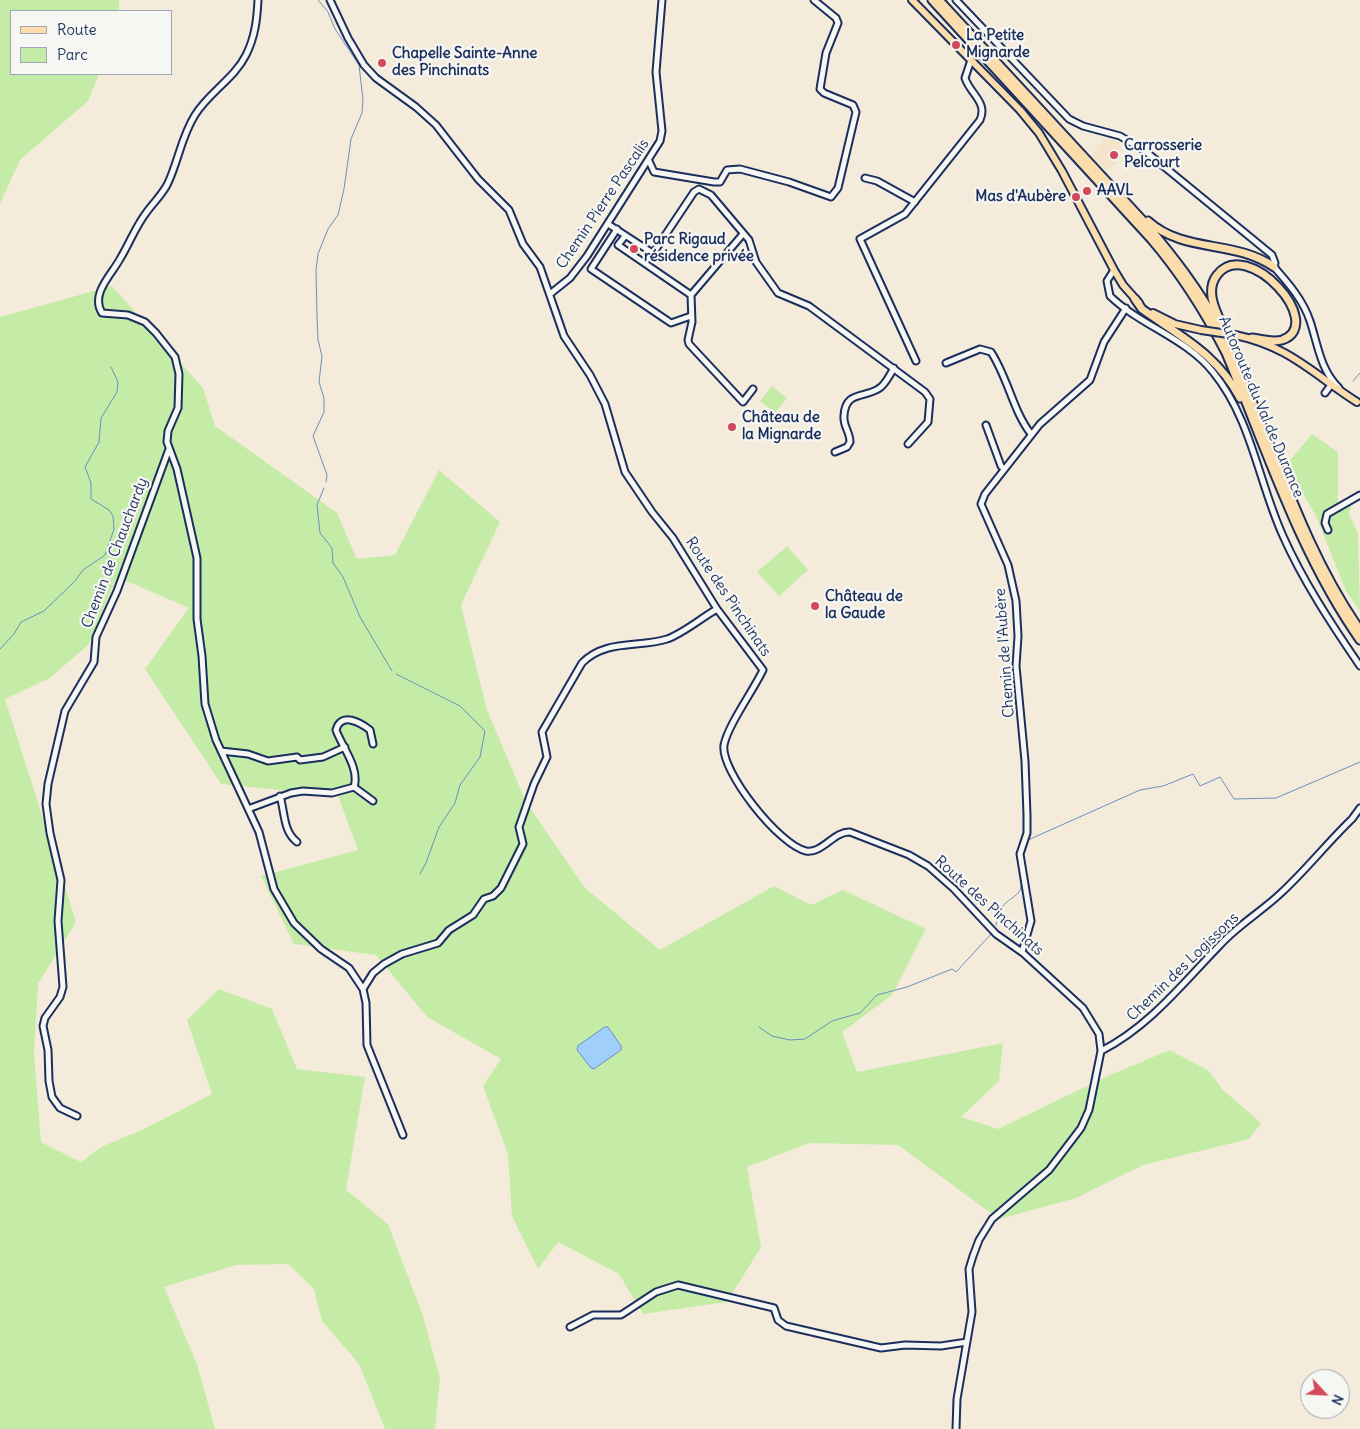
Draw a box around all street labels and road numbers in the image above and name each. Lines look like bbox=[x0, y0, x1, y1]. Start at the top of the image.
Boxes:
street label: Chemin Pierre Pascalis bbox=[553, 136, 653, 272]
street label: Autoroute du Val de Durance bbox=[1215, 314, 1307, 500]
street label: Chemin de Chauchardy bbox=[78, 475, 152, 631]
street label: Route des Pinchinats bbox=[681, 534, 775, 660]
street label: Chemin de l'Aubère bbox=[991, 588, 1019, 718]
street label: Route des Pinchinats bbox=[931, 852, 1047, 960]
street label: Chemin des Logissons bbox=[1123, 909, 1243, 1025]

